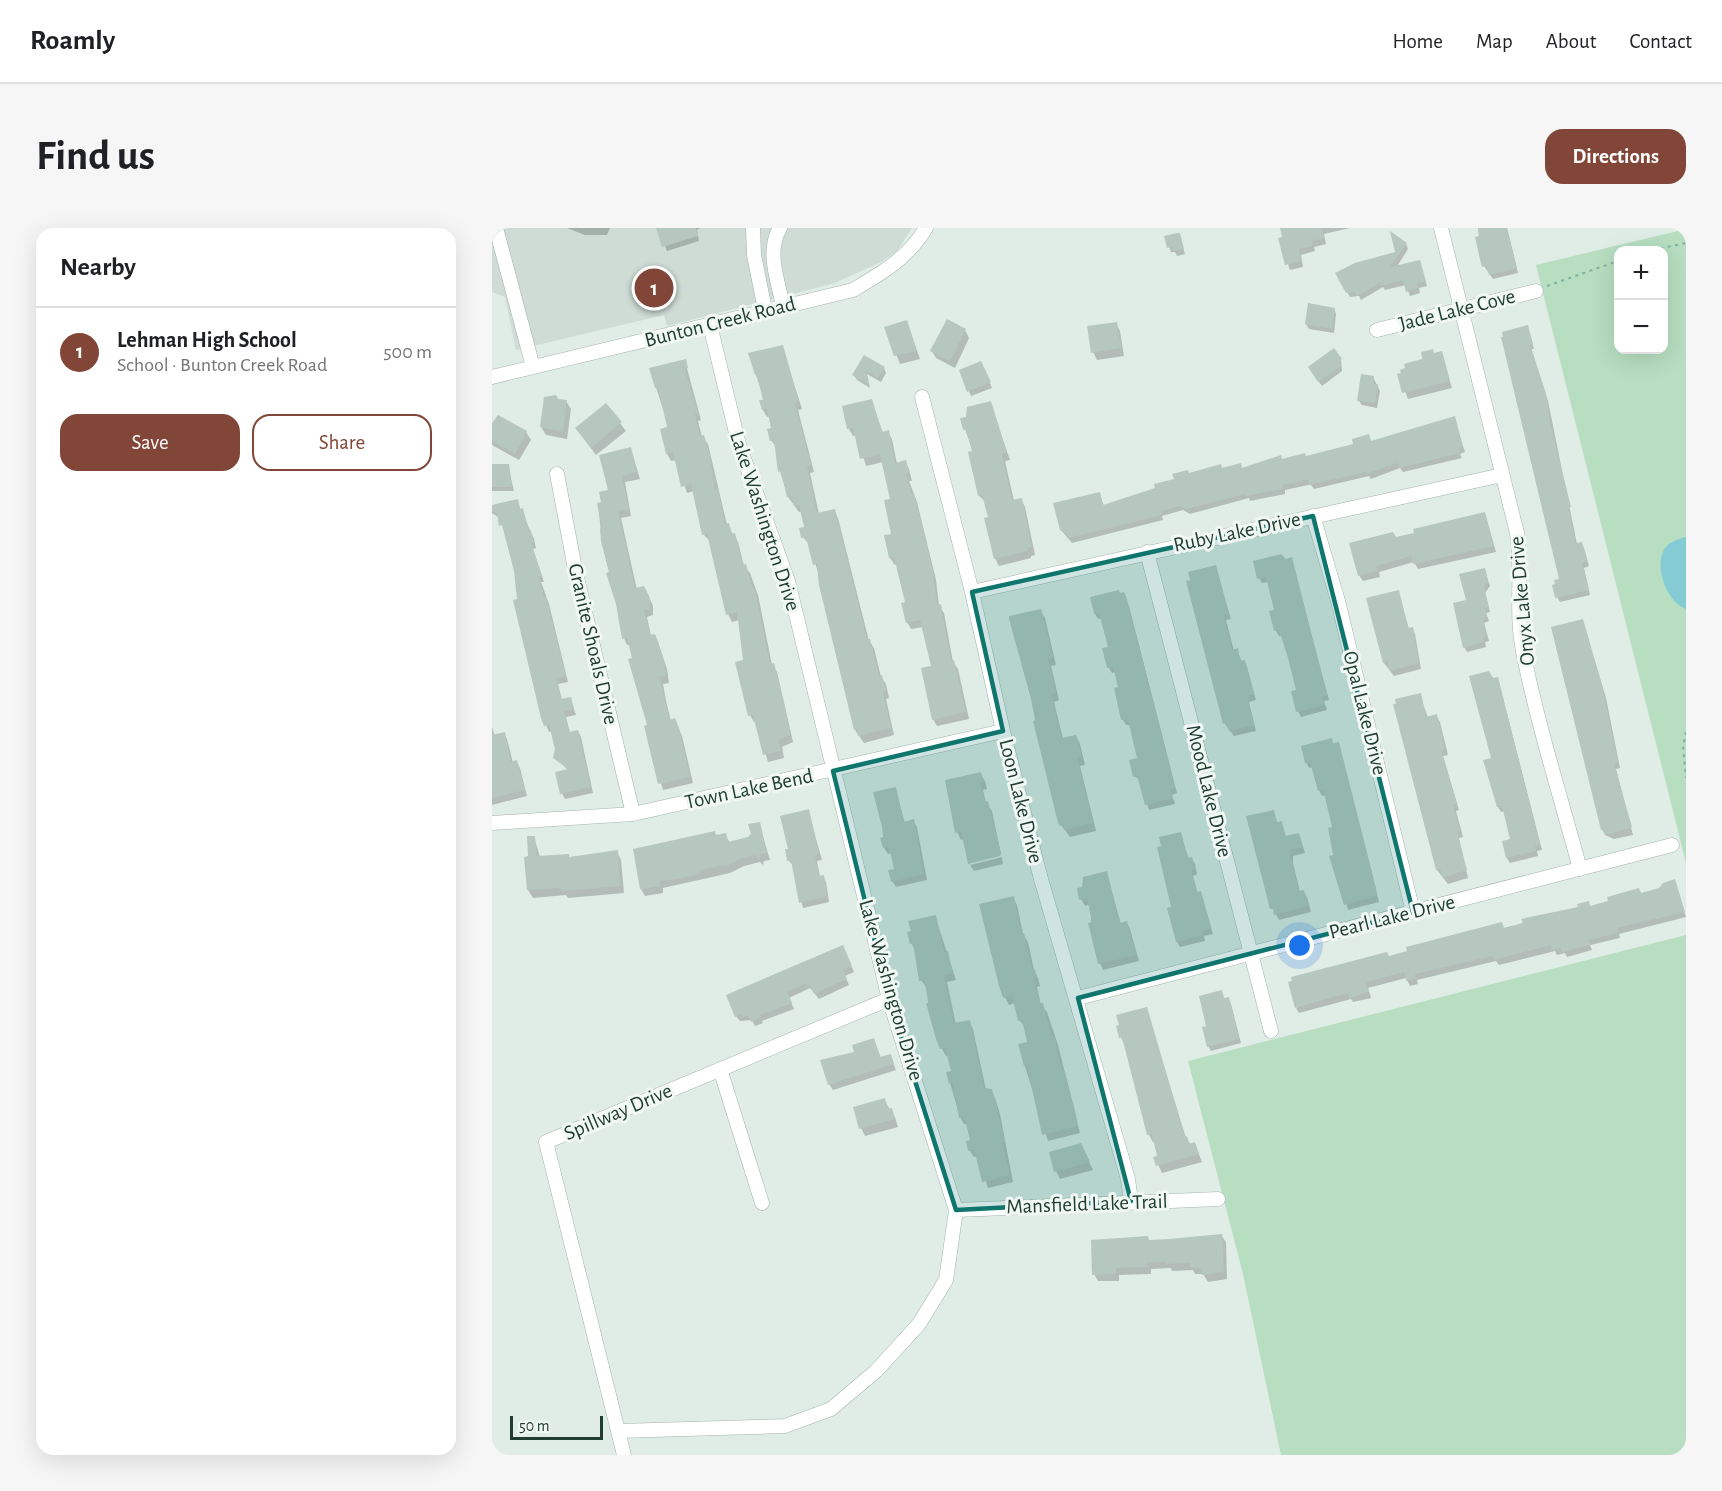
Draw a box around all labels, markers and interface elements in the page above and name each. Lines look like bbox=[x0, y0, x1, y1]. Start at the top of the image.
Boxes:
text: Roamly bbox=[30, 27, 115, 55]
text: Home bbox=[1392, 31, 1443, 52]
text: Map bbox=[1476, 31, 1513, 52]
text: About bbox=[1546, 31, 1596, 52]
text: Contact bbox=[1629, 31, 1692, 52]
button: Directions bbox=[1545, 129, 1686, 184]
text: Find us bbox=[36, 135, 155, 177]
map controls bbox=[1614, 246, 1668, 354]
button: + bbox=[1614, 246, 1668, 300]
text: Nearby bbox=[60, 254, 136, 280]
pin: 1 bbox=[634, 266, 674, 310]
street label: Jade Lake Cove bbox=[1397, 285, 1517, 335]
street label: Bunton Creek Road bbox=[642, 293, 798, 351]
button: − bbox=[1614, 300, 1668, 354]
text: Lehman High School bbox=[117, 329, 297, 351]
text: 1 bbox=[76, 342, 83, 362]
text: 500 m bbox=[383, 342, 432, 362]
text: School · Bunton Creek Road bbox=[117, 355, 327, 375]
button: Save bbox=[60, 414, 240, 471]
button: Share bbox=[252, 414, 432, 471]
street label: Lake Washington Drive bbox=[726, 429, 804, 613]
street label: Ruby Lake Drive bbox=[1172, 508, 1302, 556]
street label: Onyx Lake Drive bbox=[1506, 535, 1538, 667]
street label: Granite Shoals Drive bbox=[564, 562, 622, 726]
street label: Opal Lake Drive bbox=[1339, 649, 1391, 777]
street label: Mood Lake Drive bbox=[1182, 723, 1236, 859]
street label: Loon Lake Drive bbox=[995, 737, 1047, 865]
street label: Town Lake Bend bbox=[683, 765, 815, 813]
street label: Pearl Lake Drive bbox=[1327, 891, 1457, 943]
street label: Lake Washington Drive bbox=[855, 897, 927, 1083]
your location bbox=[1285, 931, 1314, 960]
street label: Spillway Drive bbox=[561, 1080, 675, 1144]
street label: Mansfield Lake Trail bbox=[1006, 1191, 1168, 1217]
scale bar bbox=[510, 1413, 603, 1440]
text: 50 m bbox=[519, 1418, 550, 1434]

